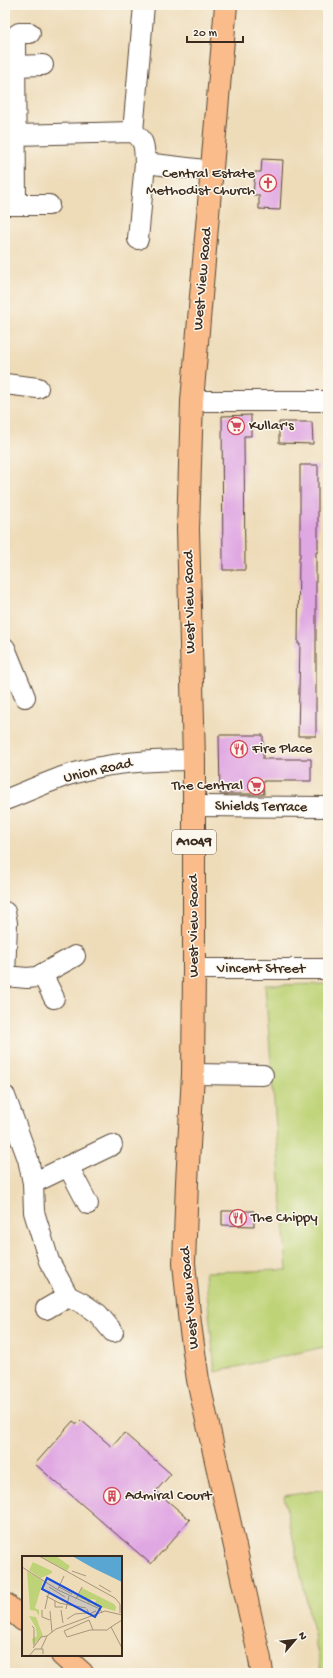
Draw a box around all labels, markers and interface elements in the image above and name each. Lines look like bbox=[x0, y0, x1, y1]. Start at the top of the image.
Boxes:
scale bar bbox=[187, 18, 243, 44]
text: 20 m bbox=[193, 27, 218, 41]
place label: Central Estate Methodist Church bbox=[146, 165, 255, 200]
church icon: Central Estate Methodist Church bbox=[258, 173, 278, 193]
street label: West View Road bbox=[190, 226, 217, 331]
supermarket icon: Kullar's bbox=[226, 416, 246, 436]
place label: Kullar's bbox=[249, 417, 294, 435]
street label: West View Road bbox=[180, 549, 200, 654]
restaurant icon: Fire Place bbox=[229, 739, 249, 759]
place label: Fire Place bbox=[251, 740, 313, 758]
street label: Union Road bbox=[62, 754, 135, 788]
supermarket icon: The Central bbox=[246, 776, 266, 796]
place label: The Central bbox=[171, 777, 243, 795]
street label: Shields Terrace bbox=[215, 797, 308, 817]
road number: A1049 bbox=[172, 830, 216, 854]
street label: West View Road bbox=[185, 873, 203, 977]
street label: Vincent Street bbox=[216, 960, 307, 978]
restaurant icon: The Chippy bbox=[228, 1208, 248, 1228]
place label: The Chippy bbox=[250, 1209, 318, 1227]
street label: West View Road bbox=[176, 1245, 203, 1350]
building icon: Admiral Court bbox=[102, 1486, 122, 1506]
place label: Admiral Court bbox=[125, 1487, 213, 1505]
inset map bbox=[22, 1556, 122, 1656]
north arrow bbox=[275, 1620, 315, 1660]
text: N bbox=[295, 1630, 309, 1642]

